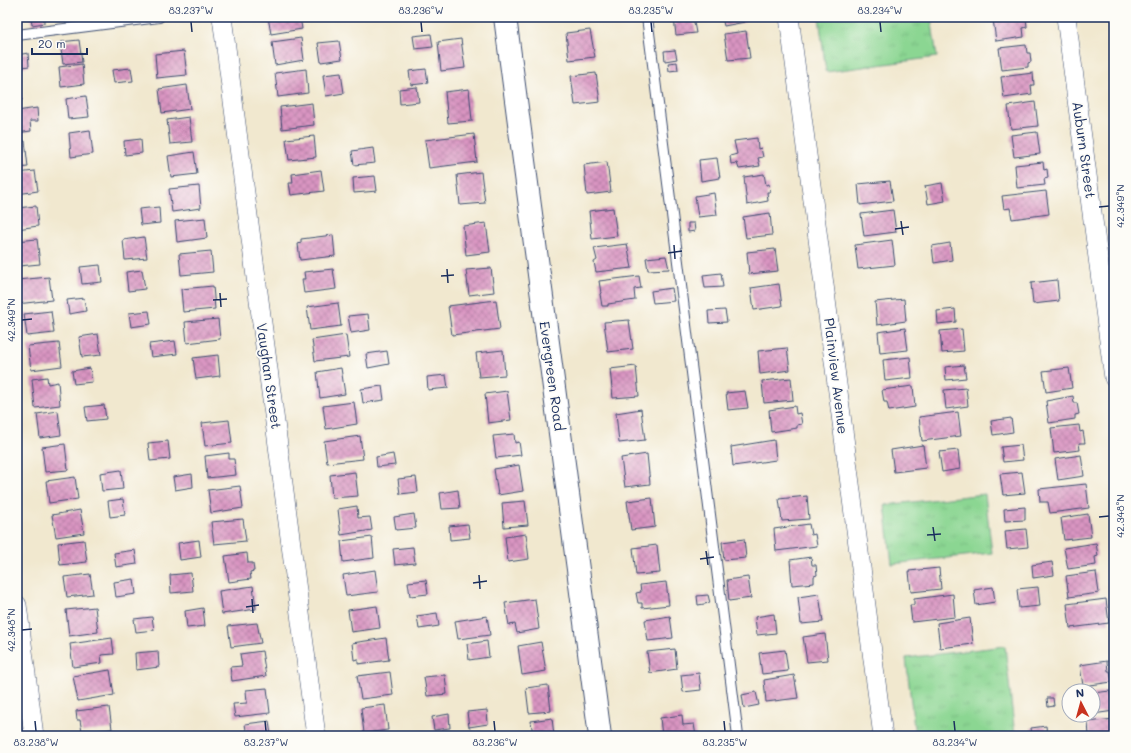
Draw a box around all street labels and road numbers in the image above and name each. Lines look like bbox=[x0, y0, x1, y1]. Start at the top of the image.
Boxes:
street label: Auburn Street bbox=[1068, 100, 1101, 200]
street label: Plainview Avenue bbox=[820, 317, 853, 435]
street label: Evergreen Road bbox=[535, 320, 570, 432]
street label: Vaughan Street bbox=[253, 322, 286, 430]

